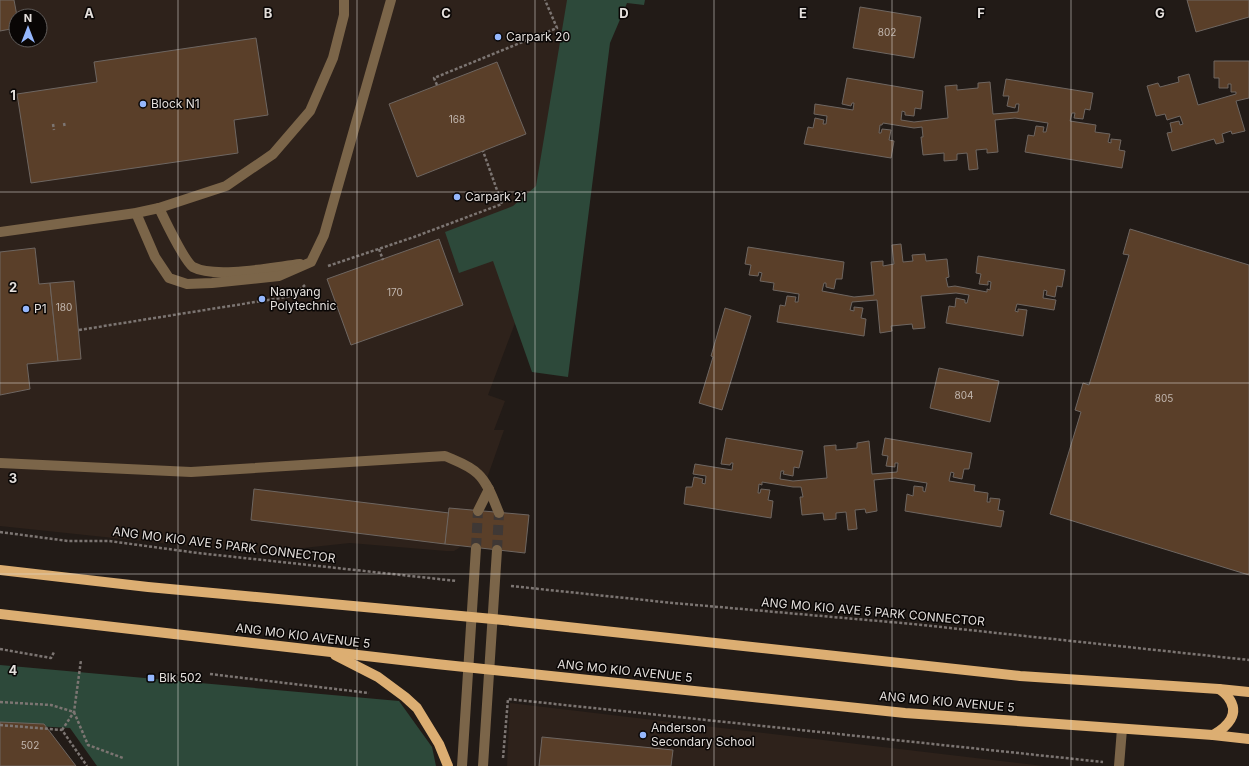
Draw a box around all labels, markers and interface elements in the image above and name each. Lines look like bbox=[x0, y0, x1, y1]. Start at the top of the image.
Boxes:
text: A bbox=[84, 5, 94, 21]
text: B bbox=[264, 5, 273, 21]
text: C bbox=[441, 5, 451, 21]
text: D bbox=[619, 5, 629, 21]
text: E bbox=[799, 5, 807, 21]
text: F bbox=[977, 5, 985, 21]
text: G bbox=[1155, 5, 1165, 21]
north arrow bbox=[8, 8, 48, 48]
text: N bbox=[24, 11, 32, 25]
house number: 802 bbox=[878, 26, 896, 38]
place label: Carpark 20 bbox=[506, 29, 570, 44]
marker: Carpark 20 bbox=[493, 32, 503, 42]
text: 1 bbox=[10, 87, 16, 103]
place label: Block N1 bbox=[151, 96, 200, 111]
marker: Block N1 bbox=[138, 99, 148, 109]
house number: 168 bbox=[449, 113, 465, 125]
place label: Carpark 21 bbox=[465, 189, 526, 204]
marker: Carpark 21 bbox=[452, 192, 462, 202]
text: 2 bbox=[9, 279, 17, 295]
place label: Nanyang Polytechnic bbox=[270, 284, 336, 313]
house number: 170 bbox=[387, 286, 403, 298]
marker: Nanyang Polytechnic bbox=[257, 294, 267, 304]
place label: P1 bbox=[34, 301, 47, 316]
house number: 180 bbox=[56, 301, 72, 313]
marker: P1 bbox=[21, 304, 31, 314]
house number: 804 bbox=[955, 389, 973, 401]
house number: 805 bbox=[1155, 392, 1173, 404]
text: 3 bbox=[9, 470, 17, 486]
street label: ANG MO KIO AVE 5 PARK CONNECTOR bbox=[112, 523, 337, 566]
street label: ANG MO KIO AVE 5 PARK CONNECTOR bbox=[761, 594, 986, 629]
street label: ANG MO KIO AVENUE 5 bbox=[235, 620, 371, 651]
street label: ANG MO KIO AVENUE 5 bbox=[557, 656, 693, 685]
text: 4 bbox=[9, 662, 18, 678]
place label: Blk 502 bbox=[159, 670, 202, 685]
marker: Blk 502 bbox=[146, 673, 156, 683]
street label: ANG MO KIO AVENUE 5 bbox=[879, 688, 1015, 715]
place label: Anderson Secondary School bbox=[651, 720, 755, 749]
marker: Anderson Secondary School bbox=[638, 730, 648, 740]
house number: 502 bbox=[21, 739, 39, 751]

